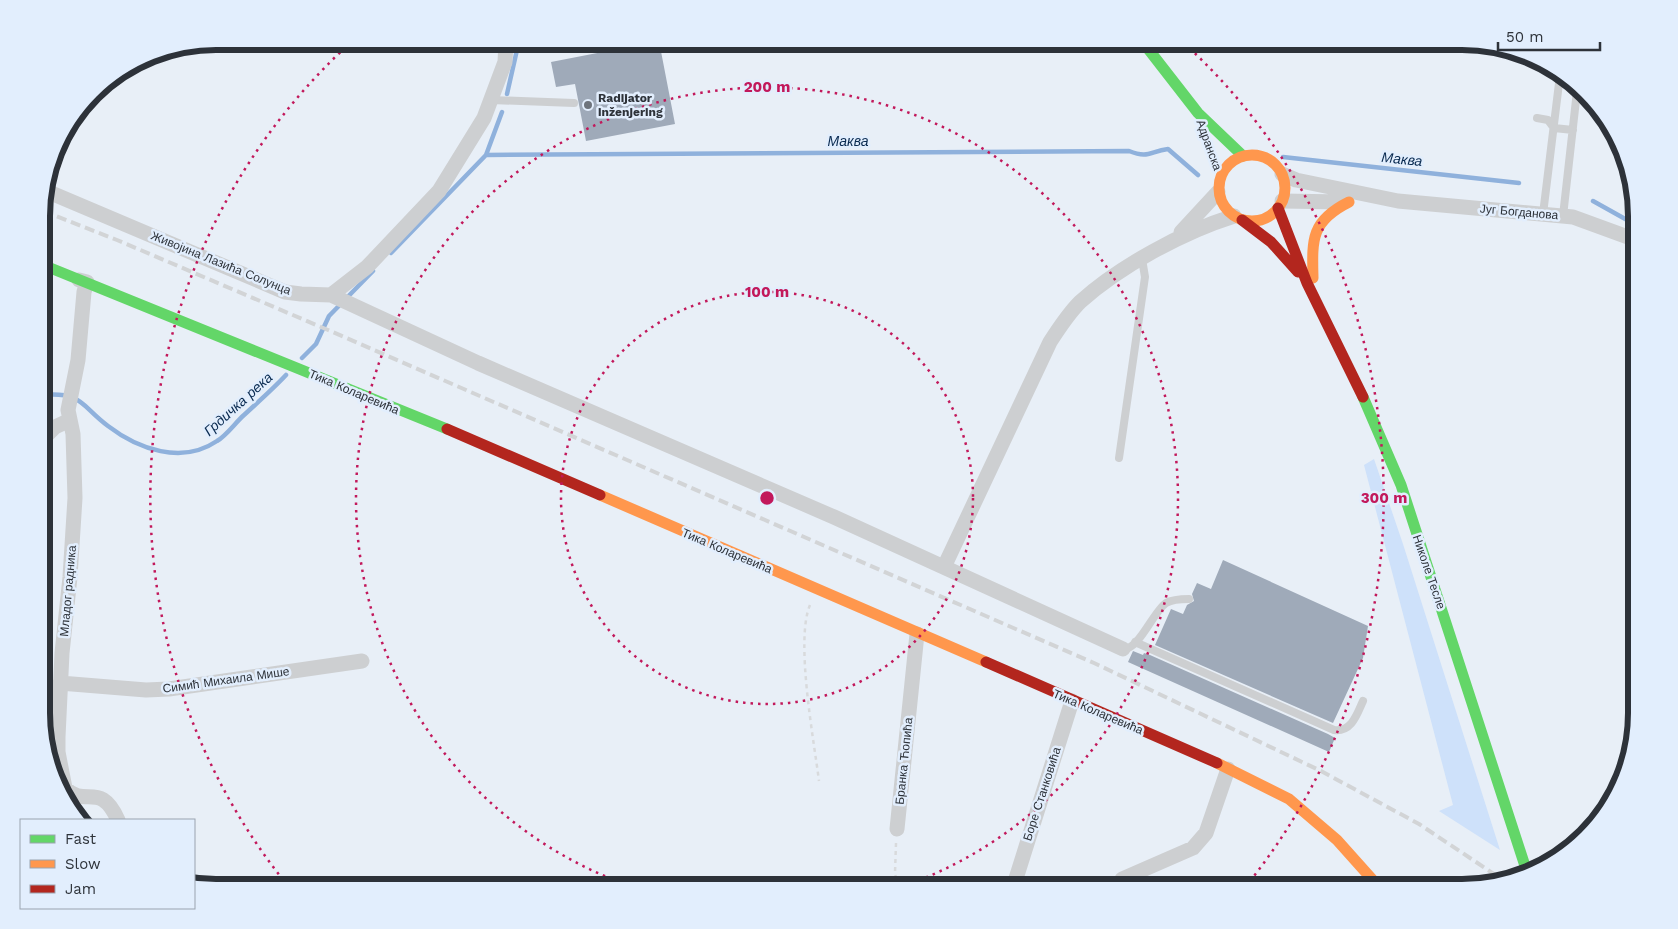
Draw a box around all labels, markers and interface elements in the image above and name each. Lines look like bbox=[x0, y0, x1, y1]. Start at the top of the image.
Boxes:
scale bar bbox=[1498, 20, 1600, 52]
text: 50 m bbox=[1506, 28, 1543, 46]
text: 200 m bbox=[744, 78, 790, 96]
place label: Radijator inženjering bbox=[598, 91, 663, 119]
marker: Radijator inženjering bbox=[582, 99, 594, 111]
street label: Адранска bbox=[1193, 118, 1225, 173]
water label: Маква bbox=[827, 133, 869, 149]
water label: Маква bbox=[1381, 149, 1423, 169]
street label: Југ Богданова bbox=[1479, 202, 1559, 222]
street label: Живојина Лазића Солунца bbox=[149, 228, 293, 298]
text: 100 m bbox=[745, 283, 789, 301]
street label: Тика Коларевића bbox=[307, 367, 402, 417]
water label: Грдичка река bbox=[200, 369, 276, 439]
centre of rings bbox=[758, 489, 776, 507]
text: 300 m bbox=[1361, 489, 1407, 507]
street label: Тика Коларевића bbox=[680, 526, 775, 576]
street label: Николе Тесле bbox=[1410, 533, 1448, 611]
street label: Младог радника bbox=[57, 544, 79, 637]
street label: Симић Михаила Мише bbox=[162, 664, 291, 696]
street label: Тика Коларевића bbox=[1051, 687, 1146, 737]
street label: Бранка Ћопића bbox=[892, 716, 916, 805]
street label: Боре Станковића bbox=[1020, 745, 1064, 843]
legend bbox=[20, 819, 195, 909]
text: Fast bbox=[65, 830, 97, 848]
text: Slow bbox=[65, 855, 101, 873]
text: Jam bbox=[65, 880, 96, 898]

